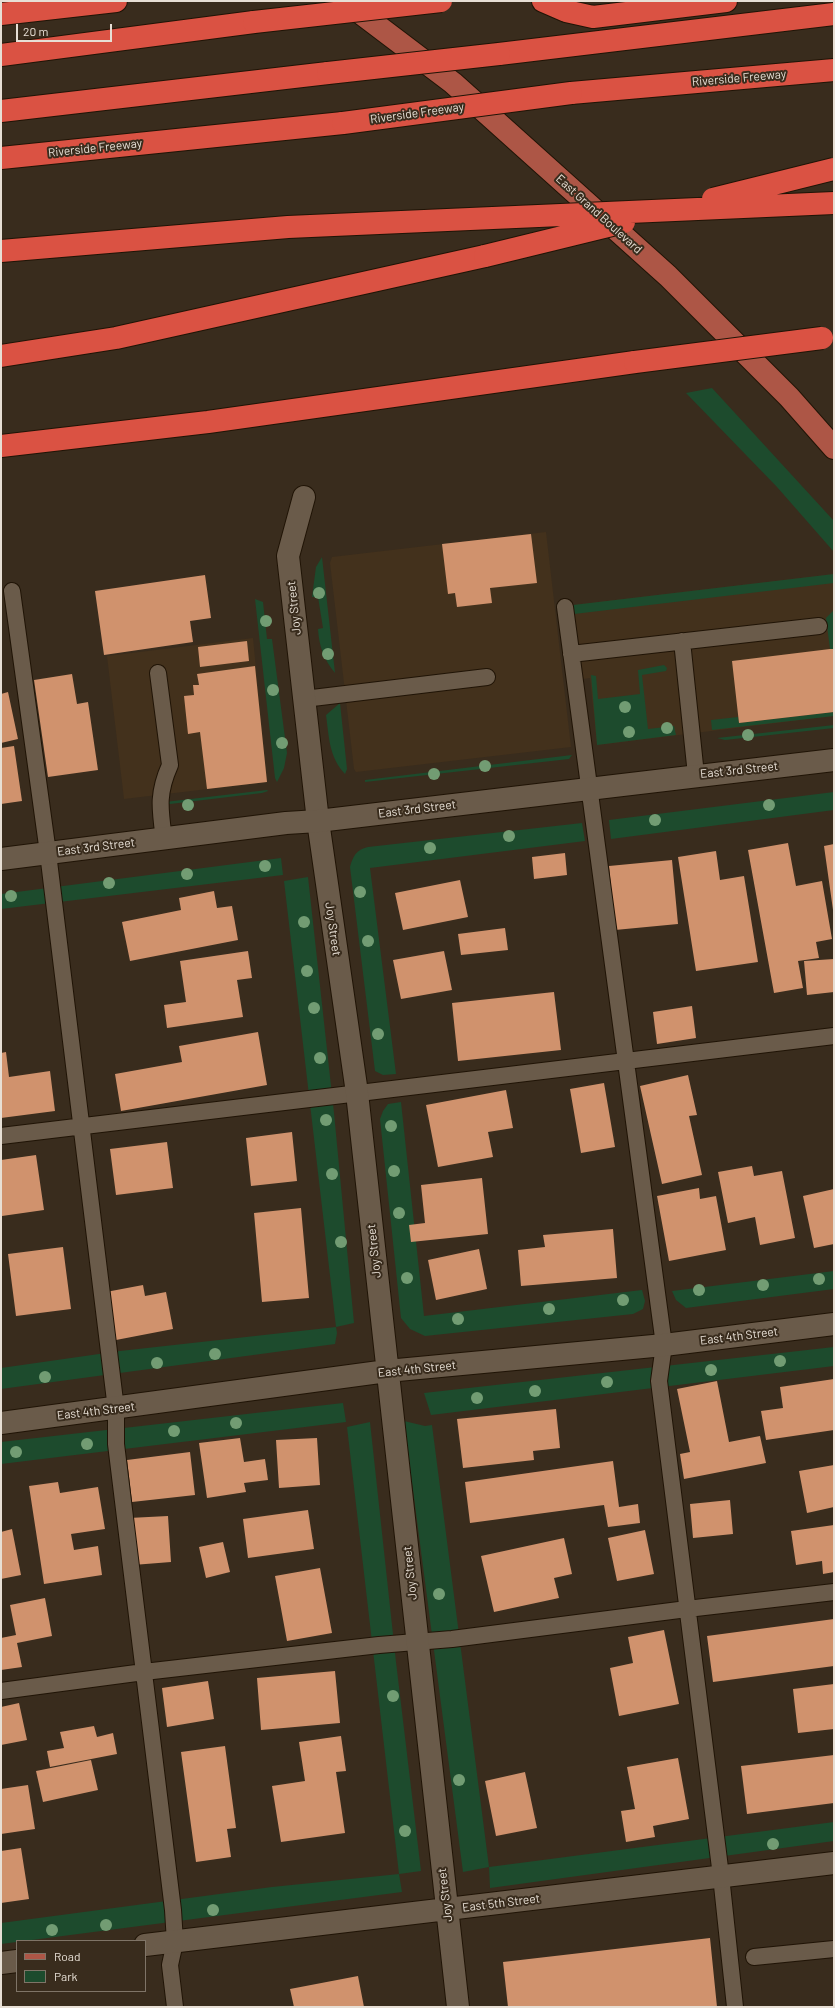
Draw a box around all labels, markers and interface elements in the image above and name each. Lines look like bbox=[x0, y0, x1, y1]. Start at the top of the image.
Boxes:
scale bar bbox=[18, 16, 114, 42]
text: 20 m bbox=[23, 24, 49, 38]
street label: Riverside Freeway bbox=[691, 67, 787, 89]
street label: Riverside Freeway bbox=[369, 99, 465, 127]
street label: Riverside Freeway bbox=[47, 136, 143, 160]
street label: East Grand Boulevard bbox=[553, 171, 645, 257]
street label: Joy Street bbox=[284, 580, 304, 636]
street label: East 3rd Street bbox=[699, 759, 779, 781]
street label: East 3rd Street bbox=[377, 797, 457, 821]
street label: East 3rd Street bbox=[56, 835, 136, 859]
street label: Joy Street bbox=[322, 901, 344, 957]
street label: Joy Street bbox=[364, 1223, 384, 1279]
street label: East 4th Street bbox=[699, 1324, 779, 1348]
street label: East 4th Street bbox=[377, 1358, 457, 1380]
street label: East 4th Street bbox=[56, 1399, 136, 1423]
street label: Joy Street bbox=[400, 1545, 420, 1601]
street label: Joy Street bbox=[435, 1867, 455, 1923]
street label: East 5th Street bbox=[461, 1891, 541, 1915]
legend bbox=[16, 1940, 146, 1992]
text: Road bbox=[54, 1949, 81, 1963]
text: Park bbox=[54, 1969, 78, 1983]

